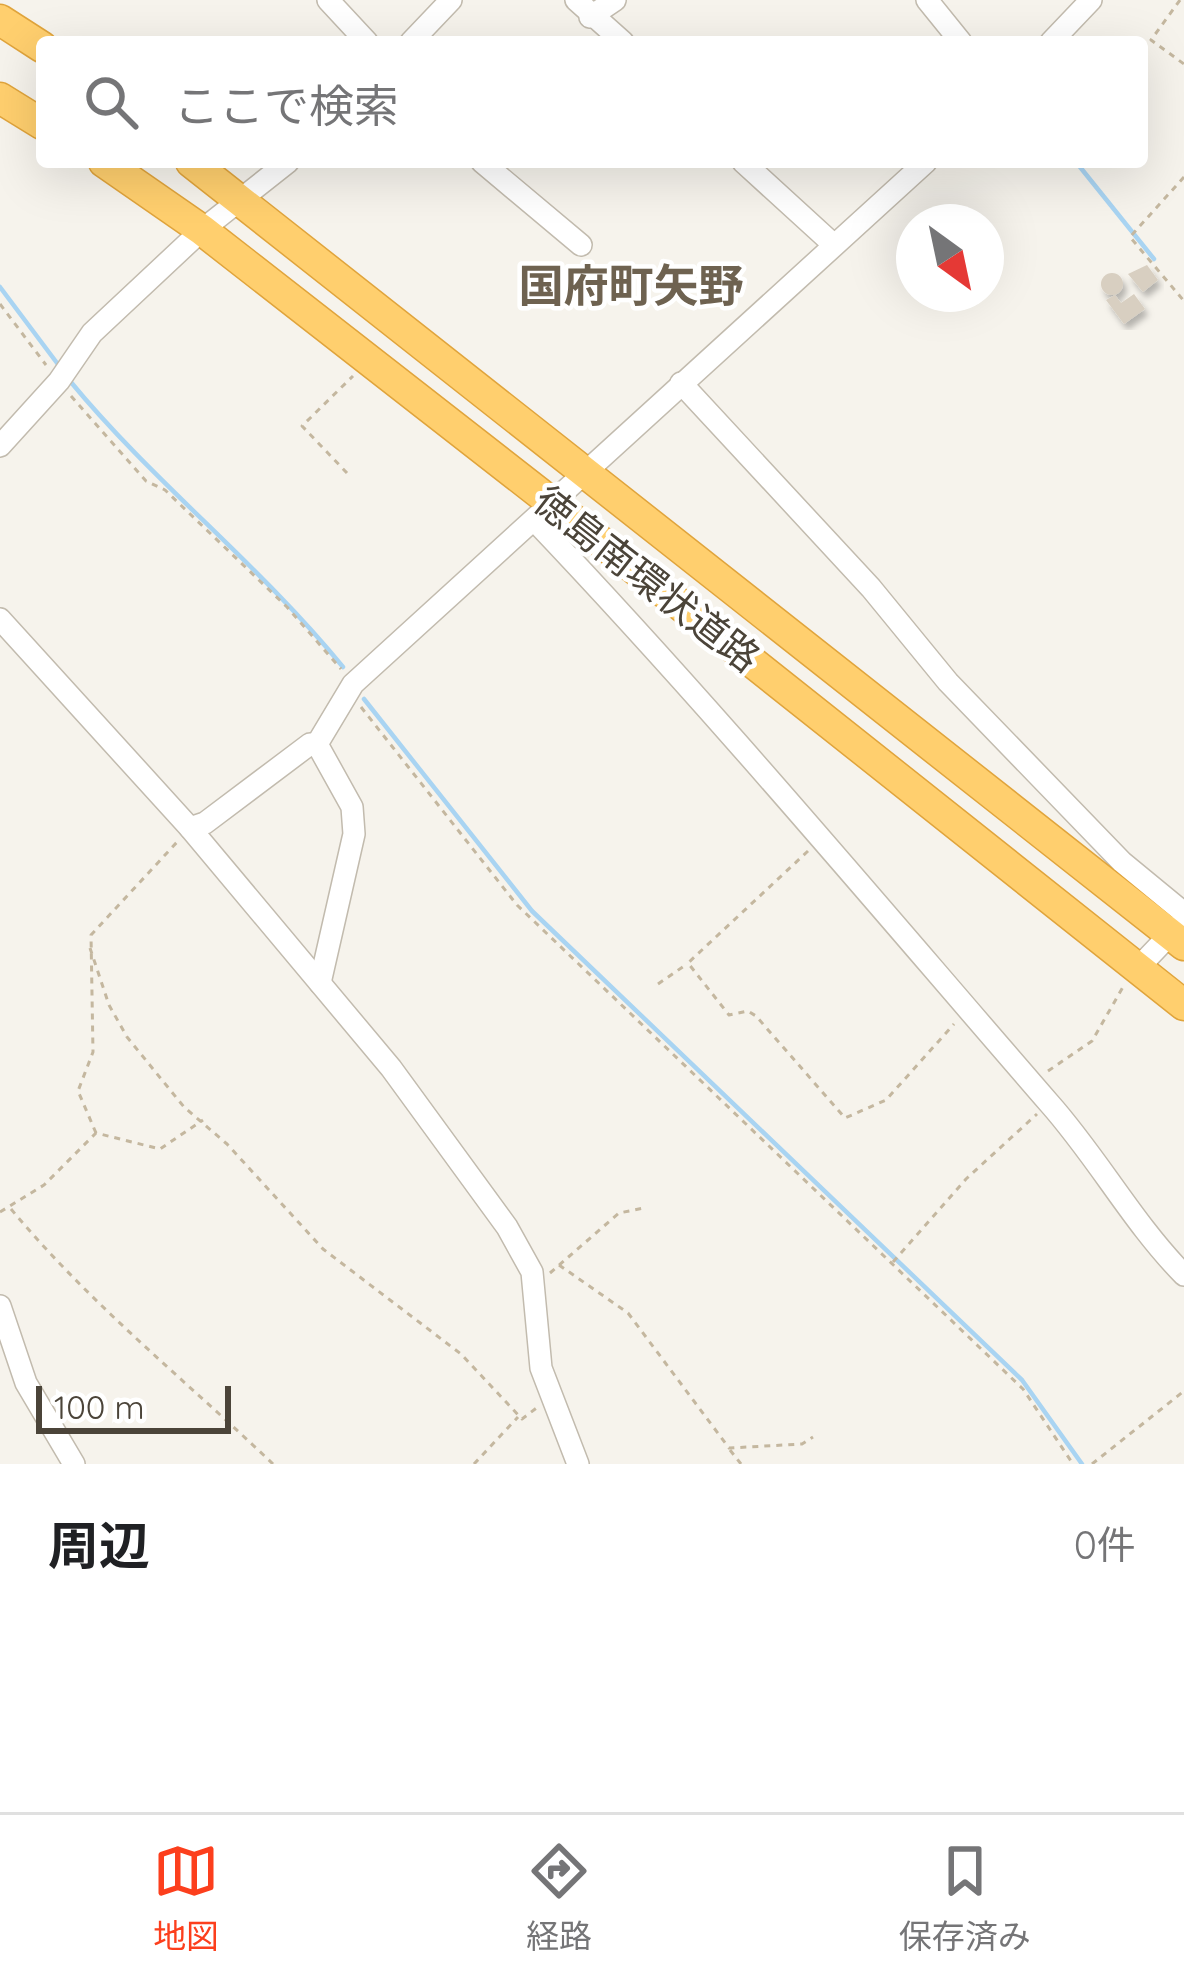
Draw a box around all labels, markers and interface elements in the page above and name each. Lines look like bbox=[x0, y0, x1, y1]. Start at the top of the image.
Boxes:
search box bbox=[36, 36, 1148, 168]
icon: search bbox=[78, 69, 144, 135]
text: ここで検索 bbox=[174, 77, 399, 133]
north arrow bbox=[896, 204, 1004, 312]
district label: 国府町矢野 bbox=[518, 257, 744, 313]
street label: 徳島南環状道路 bbox=[525, 475, 770, 682]
scale bar bbox=[36, 1380, 231, 1433]
text: 100 m bbox=[54, 1386, 145, 1427]
text: 周辺 bbox=[48, 1513, 150, 1577]
text: 0件 bbox=[1074, 1520, 1136, 1569]
tab: 地図 bbox=[153, 1838, 219, 1958]
tab: 経路 bbox=[526, 1838, 592, 1958]
tab: 保存済み bbox=[899, 1838, 1031, 1958]

